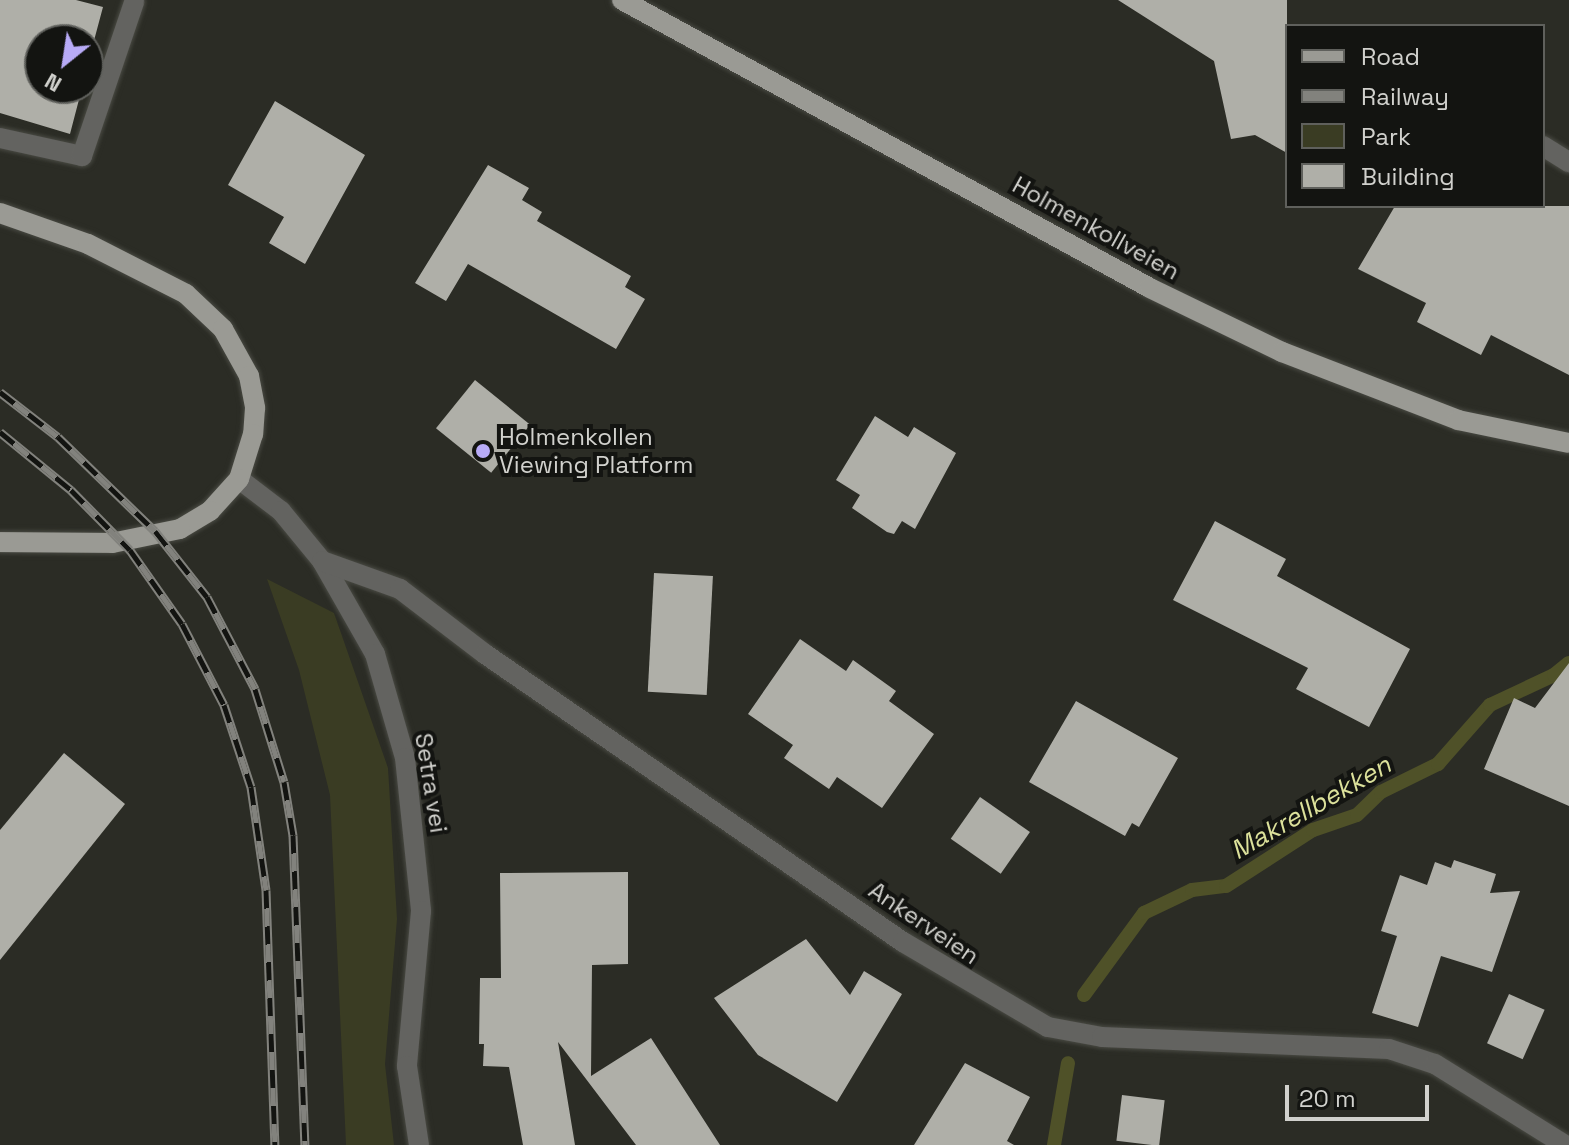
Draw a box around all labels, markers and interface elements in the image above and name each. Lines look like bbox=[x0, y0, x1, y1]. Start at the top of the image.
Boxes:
north arrow bbox=[24, 24, 104, 104]
legend bbox=[1285, 24, 1545, 208]
text: Road bbox=[1361, 41, 1420, 72]
text: N bbox=[40, 67, 66, 99]
text: Railway bbox=[1361, 81, 1449, 112]
text: Park bbox=[1361, 121, 1411, 152]
text: Building bbox=[1361, 161, 1455, 192]
street label: Holmenkollveien bbox=[1008, 170, 1184, 286]
place label: Holmenkollen Viewing Platform bbox=[499, 423, 693, 479]
marker: Holmenkollen Viewing Platform bbox=[474, 442, 492, 460]
street label: Setra vei bbox=[409, 731, 453, 835]
water label: Makrellbekken bbox=[1225, 750, 1397, 866]
street label: Ankerveien bbox=[863, 876, 985, 970]
scale bar bbox=[1289, 1069, 1433, 1119]
text: 20 m bbox=[1299, 1083, 1356, 1114]

